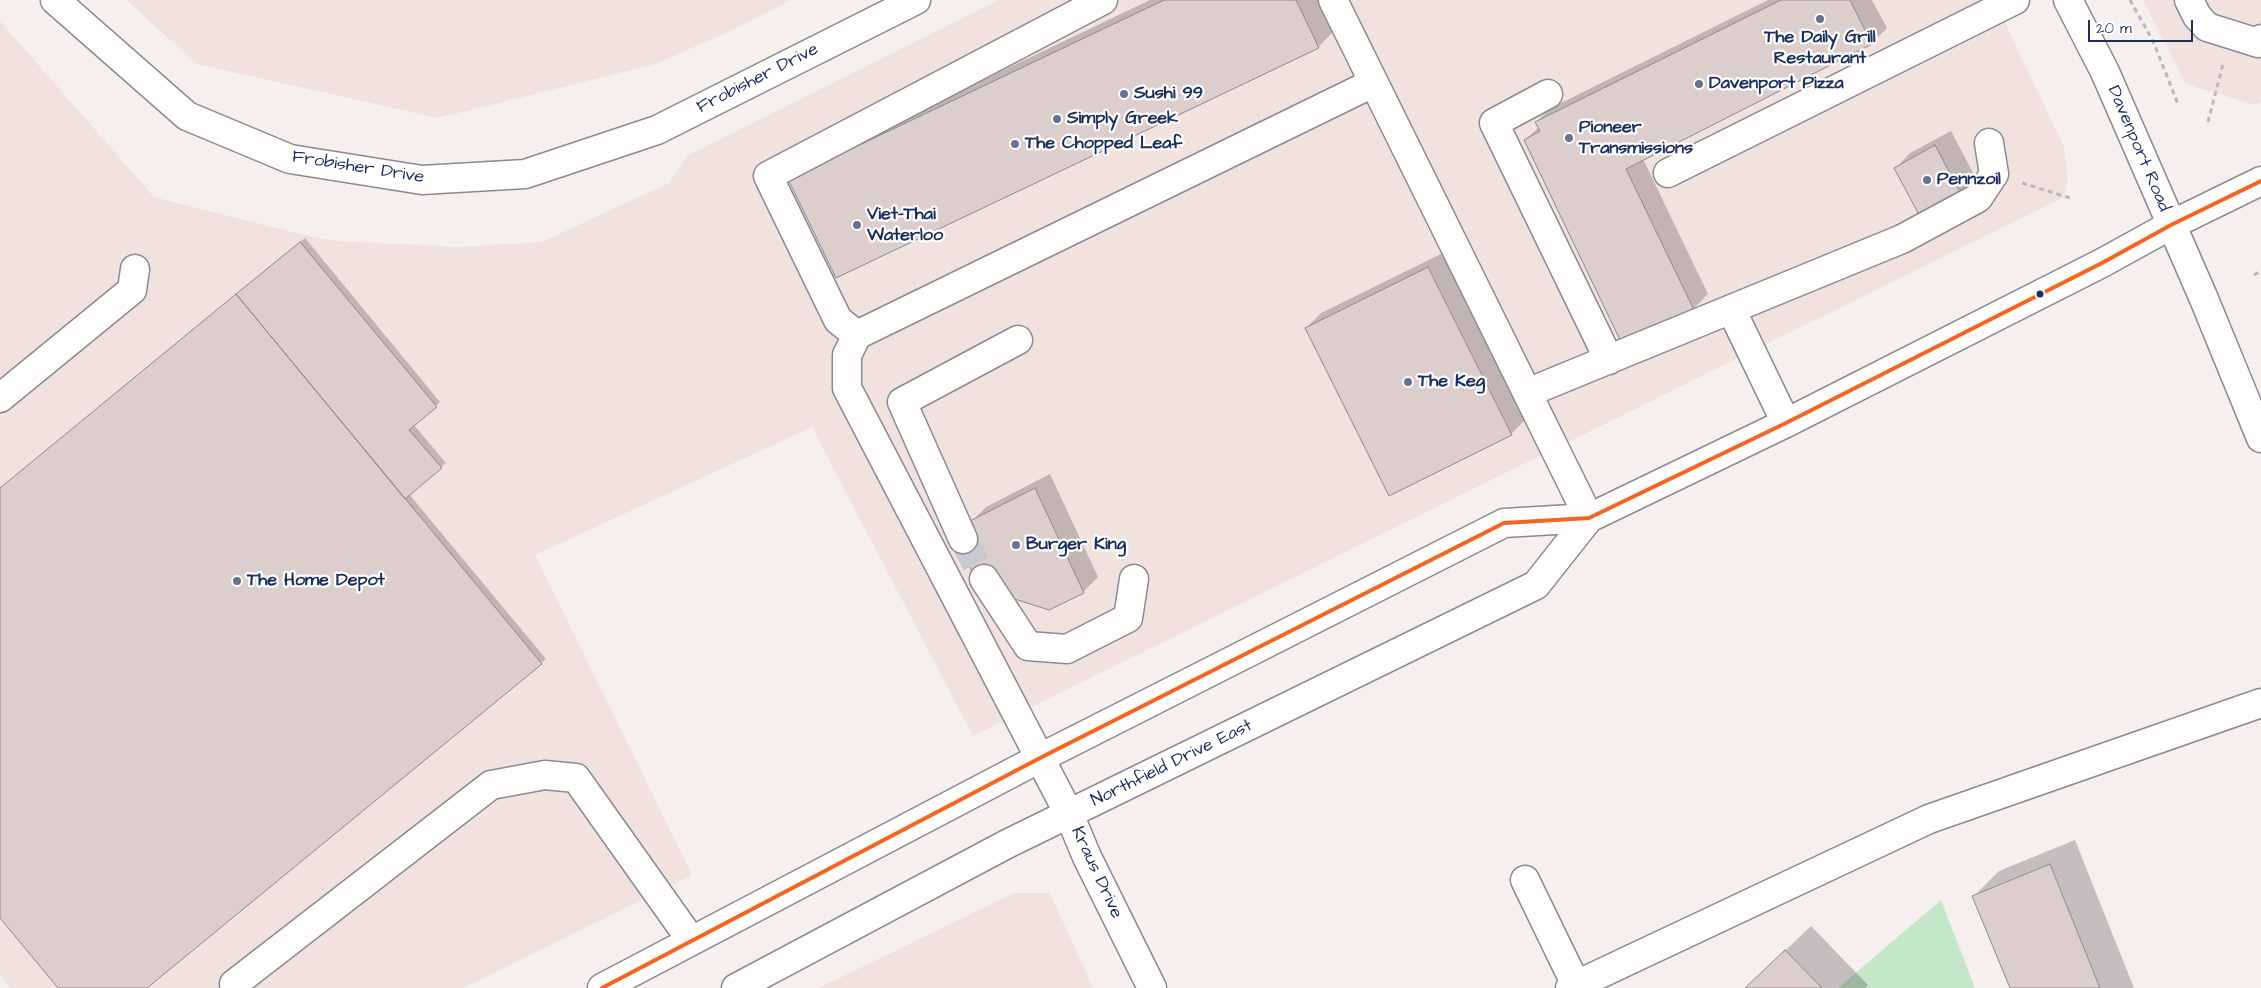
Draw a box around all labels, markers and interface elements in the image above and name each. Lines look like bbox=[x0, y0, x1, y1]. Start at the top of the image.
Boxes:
scale bar bbox=[2091, 10, 2196, 42]
marker: The Daily Grill Restaurant bbox=[1814, 13, 1826, 25]
text: 20 m bbox=[2096, 18, 2132, 39]
place label: The Daily Grill Restaurant bbox=[1764, 27, 1876, 70]
street label: Frobisher Drive bbox=[694, 39, 822, 119]
place label: Davenport Pizza bbox=[1709, 73, 1844, 95]
marker: Davenport Pizza bbox=[1693, 78, 1705, 90]
place label: Sushi 99 bbox=[1134, 83, 1203, 105]
street label: Davenport Road bbox=[2102, 83, 2174, 215]
marker: Sushi 99 bbox=[1118, 88, 1130, 100]
place label: Simply Greek bbox=[1067, 108, 1178, 130]
marker: Simply Greek bbox=[1051, 113, 1063, 125]
place label: Pioneer Transmissions bbox=[1579, 117, 1693, 160]
marker: Pioneer Transmissions bbox=[1563, 132, 1575, 144]
place label: The Chopped Leaf bbox=[1025, 133, 1182, 155]
marker: The Chopped Leaf bbox=[1009, 138, 1021, 150]
street label: Frobisher Drive bbox=[290, 147, 426, 189]
place label: Pennzoil bbox=[1937, 169, 2001, 191]
marker: Pennzoil bbox=[1921, 174, 1933, 186]
place label: Viet-Thai Waterloo bbox=[867, 204, 943, 246]
marker: Viet-Thai Waterloo bbox=[851, 219, 863, 231]
unlabelled marker bbox=[2035, 289, 2045, 299]
place label: The Keg bbox=[1418, 371, 1485, 393]
marker: The Keg bbox=[1402, 376, 1414, 388]
place label: Burger King bbox=[1026, 534, 1126, 556]
marker: Burger King bbox=[1010, 539, 1022, 551]
place label: The Home Depot bbox=[247, 570, 385, 592]
marker: The Home Depot bbox=[231, 575, 243, 587]
street label: Northfield Drive East bbox=[1088, 716, 1256, 812]
street label: Kraus Drive bbox=[1065, 824, 1127, 922]

